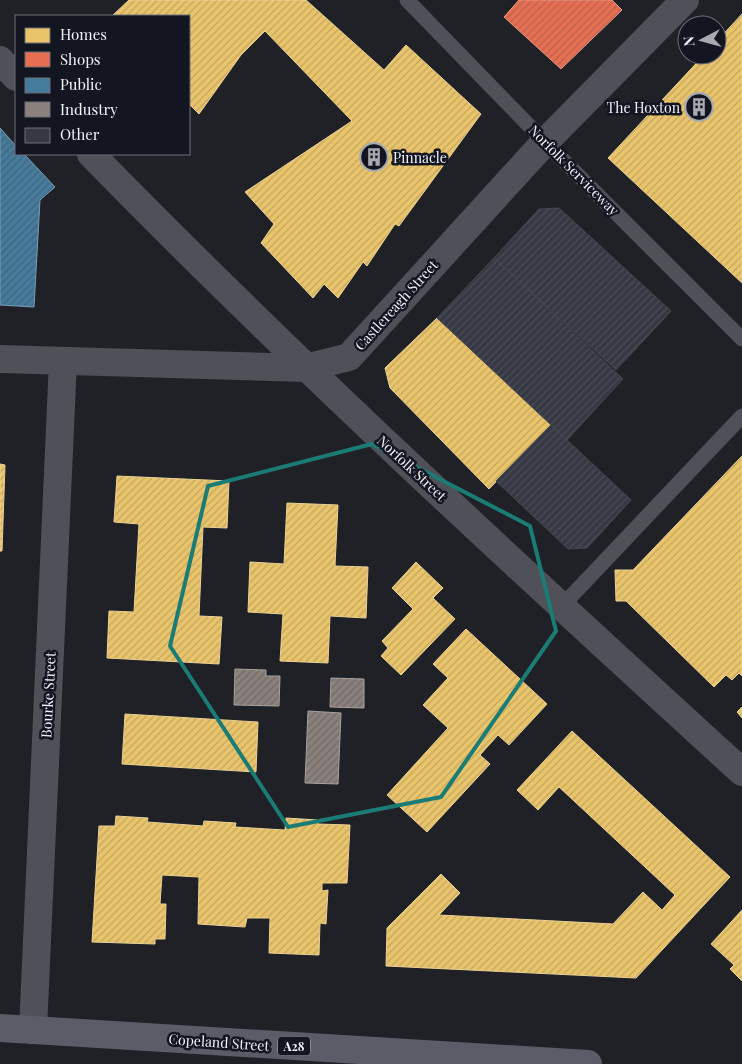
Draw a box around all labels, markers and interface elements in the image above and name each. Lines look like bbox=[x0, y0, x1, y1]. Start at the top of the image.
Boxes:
legend bbox=[15, 15, 190, 155]
north arrow bbox=[677, 15, 727, 65]
text: Homes bbox=[60, 24, 107, 44]
text: N bbox=[679, 35, 699, 47]
text: Shops bbox=[60, 49, 101, 69]
text: Public bbox=[60, 74, 102, 94]
building icon: The Hoxton bbox=[684, 92, 714, 122]
place label: The Hoxton bbox=[607, 98, 681, 117]
text: Industry bbox=[60, 99, 118, 119]
street label: Norfolk Serviceway bbox=[525, 121, 623, 219]
text: Other bbox=[60, 124, 100, 144]
building icon: Pinnacle bbox=[359, 142, 389, 172]
place label: Pinnacle bbox=[393, 148, 447, 167]
street label: Castlereagh Street bbox=[350, 255, 442, 354]
street label: Norfolk Street bbox=[373, 431, 451, 506]
street label: Bourke Street bbox=[36, 651, 60, 738]
street label: Copeland Street bbox=[168, 1029, 271, 1055]
road number: A28 bbox=[278, 1036, 310, 1056]

